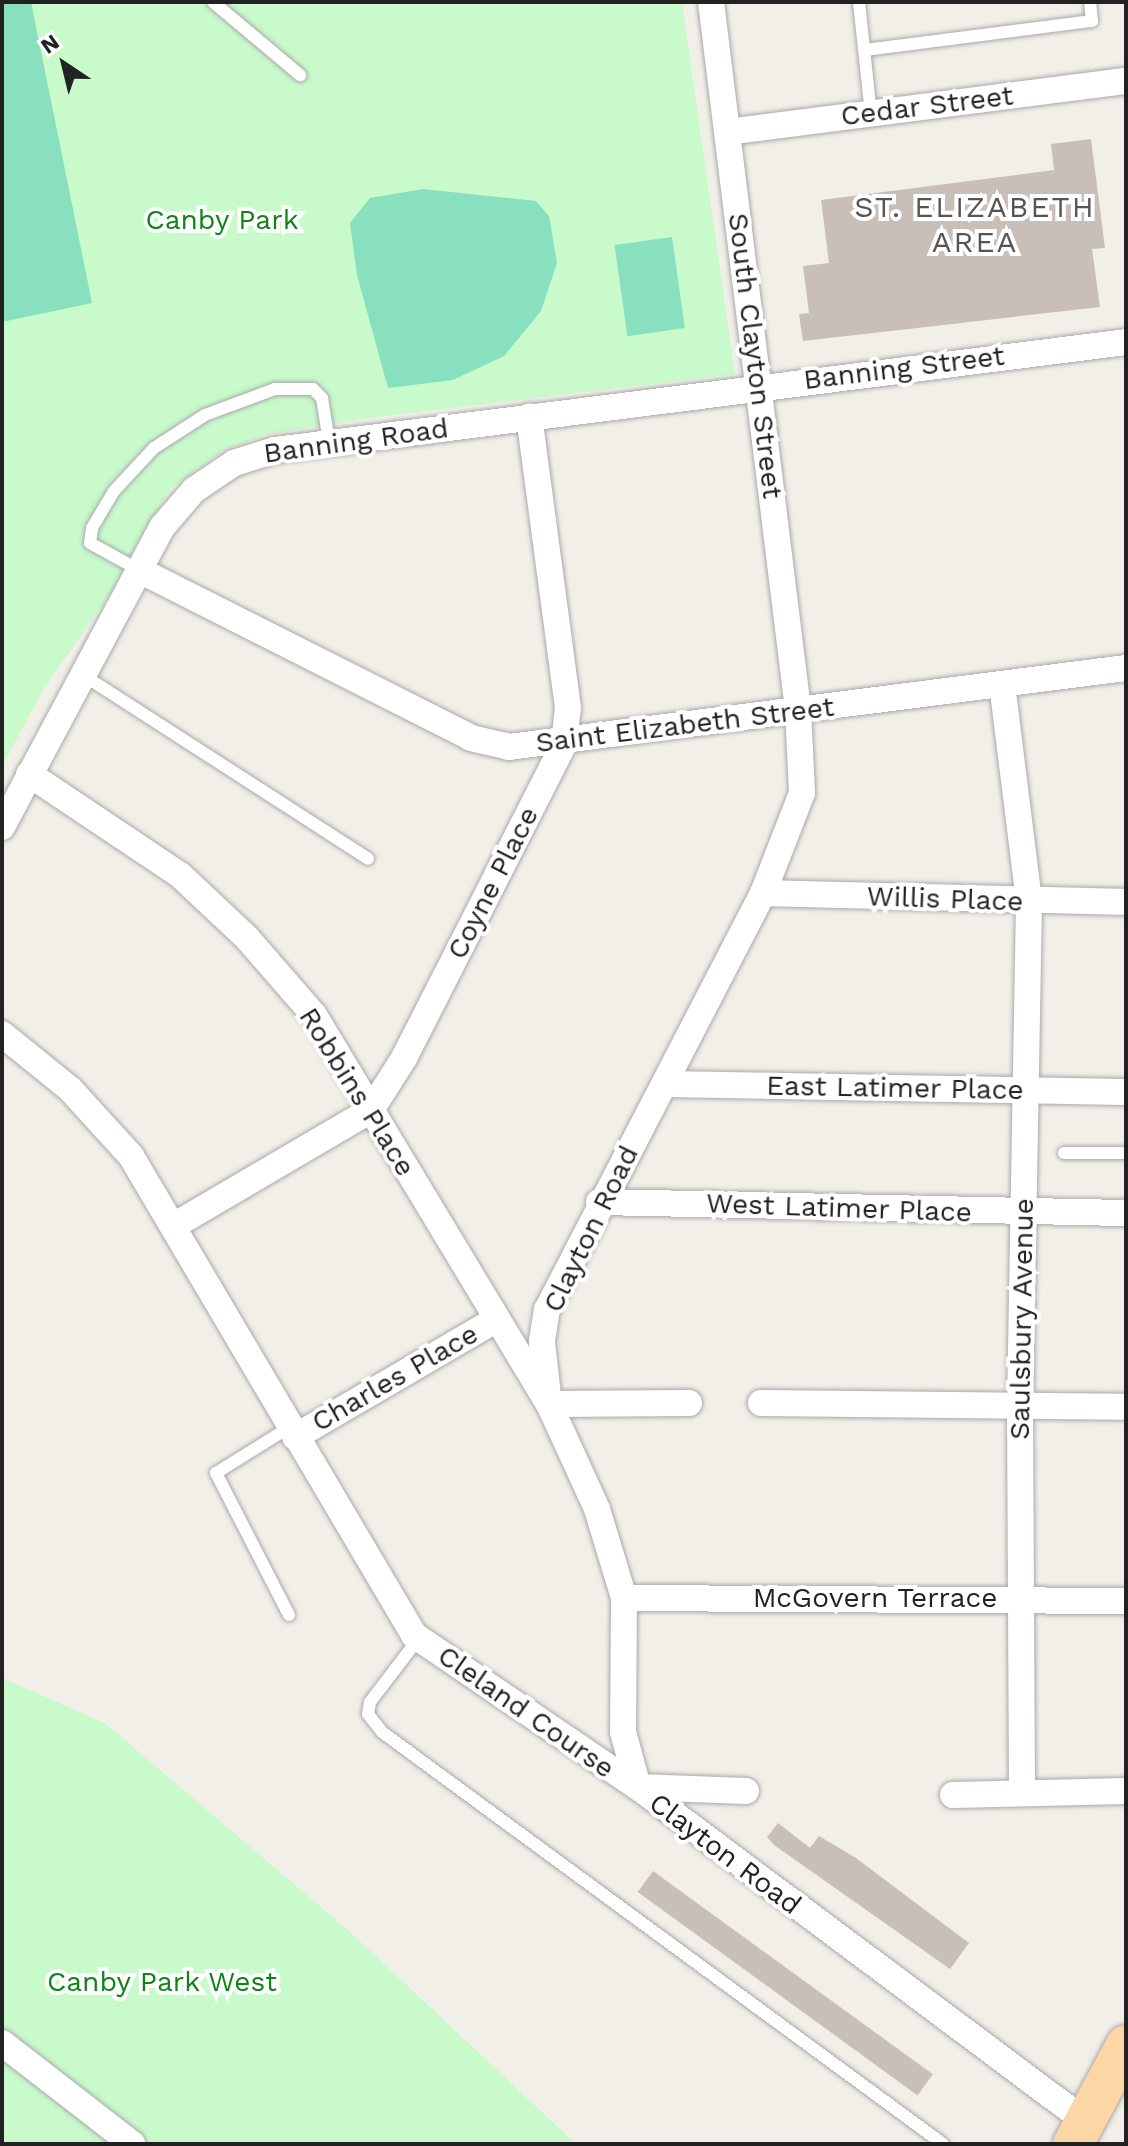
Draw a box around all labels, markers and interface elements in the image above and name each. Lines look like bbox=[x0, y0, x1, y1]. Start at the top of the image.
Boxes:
north arrow bbox=[24, 24, 104, 104]
text: N bbox=[36, 29, 64, 59]
street label: Cedar Street bbox=[839, 79, 1015, 133]
district label: ST. ELIZABETH AREA bbox=[854, 189, 1096, 260]
park label: Canby Park bbox=[145, 203, 299, 237]
street label: South Clayton Street bbox=[721, 211, 789, 501]
street label: Banning Street bbox=[802, 339, 1006, 397]
street label: Banning Road bbox=[261, 411, 451, 471]
street label: Saint Elizabeth Street bbox=[534, 690, 836, 760]
street label: Coyne Place bbox=[440, 801, 546, 965]
street label: Willis Place bbox=[866, 879, 1024, 919]
street label: Robbins Place bbox=[292, 1001, 422, 1183]
street label: East Latimer Place bbox=[766, 1069, 1024, 1107]
street label: Clayton Road bbox=[536, 1140, 646, 1318]
street label: West Latimer Place bbox=[705, 1187, 973, 1229]
street label: Saulsbury Avenue bbox=[1003, 1197, 1041, 1441]
street label: Charles Place bbox=[306, 1317, 484, 1439]
street label: McGovern Terrace bbox=[752, 1581, 998, 1615]
street label: Cleland Course bbox=[431, 1639, 621, 1785]
street label: Clayton Road bbox=[643, 1786, 807, 1922]
park label: Canby Park West bbox=[46, 1965, 278, 1999]

